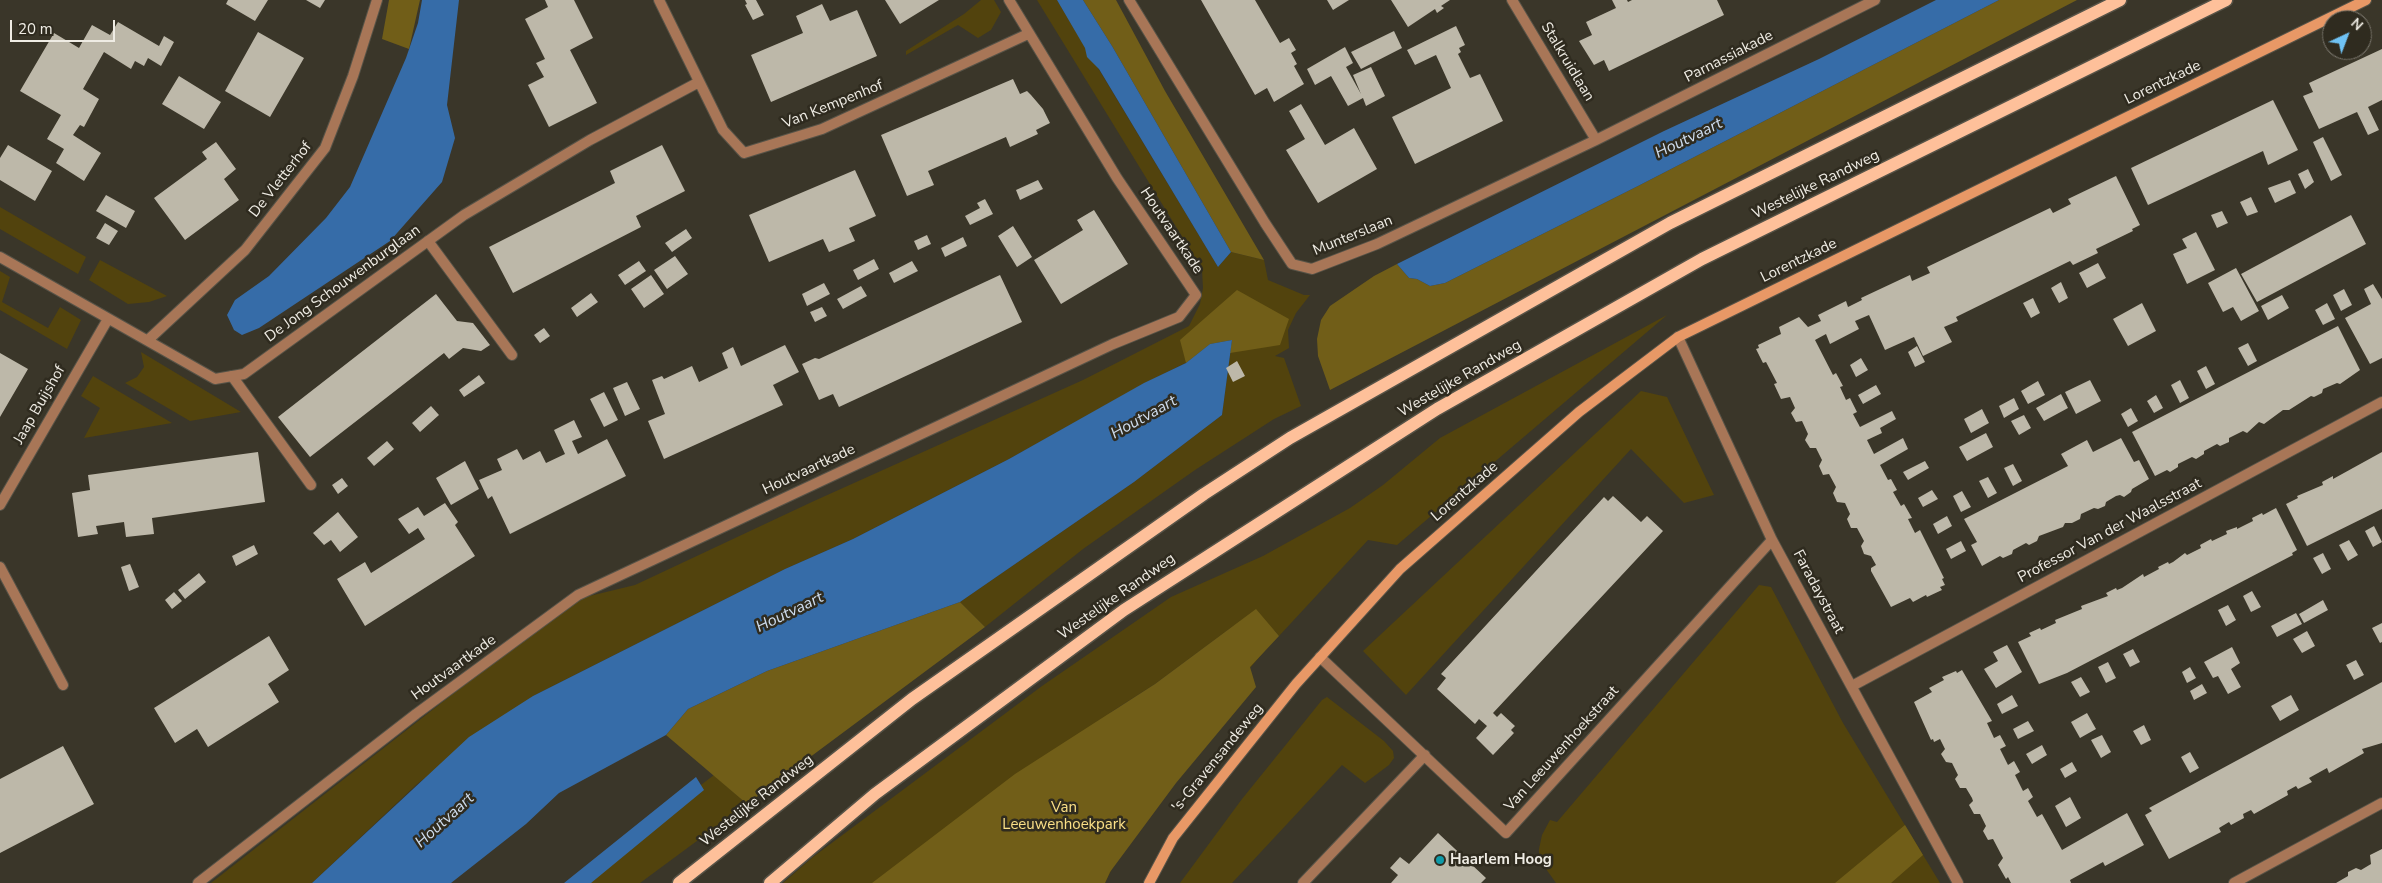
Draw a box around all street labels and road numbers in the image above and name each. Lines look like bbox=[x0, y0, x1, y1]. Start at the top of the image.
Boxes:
street label: Stalkruidlaan bbox=[1536, 19, 1598, 105]
street label: Parnassiakade bbox=[1682, 27, 1776, 87]
street label: Lorentzkade bbox=[2122, 57, 2204, 109]
street label: Van Kempenhof bbox=[780, 77, 886, 133]
street label: De Vletterhof bbox=[246, 139, 316, 221]
street label: Westelijke Randweg bbox=[1750, 146, 1882, 224]
street label: Houtvaartkade bbox=[1136, 184, 1206, 278]
street label: Munterslaan bbox=[1311, 212, 1395, 260]
street label: De Jong Schouwenburglaan bbox=[262, 222, 424, 346]
street label: Lorentzkade bbox=[1758, 235, 1840, 287]
street label: Westelijke Randweg bbox=[1395, 336, 1525, 422]
street label: Jaap Buijshof bbox=[10, 362, 70, 448]
street label: Houtvaartkade bbox=[760, 441, 858, 499]
street label: Lorentzkade bbox=[1428, 458, 1502, 526]
street label: Professor Van der Waalsstraat bbox=[2015, 475, 2205, 587]
street label: Faradaystraat bbox=[1788, 547, 1848, 637]
street label: Westelijke Randweg bbox=[1055, 550, 1179, 644]
street label: Houtvaartkade bbox=[408, 631, 500, 705]
street label: Van Leeuwenhoekstraat bbox=[1501, 683, 1623, 815]
street label: 's-Gravensandeweg bbox=[1169, 700, 1267, 816]
street label: Westelijke Randweg bbox=[697, 751, 817, 851]

